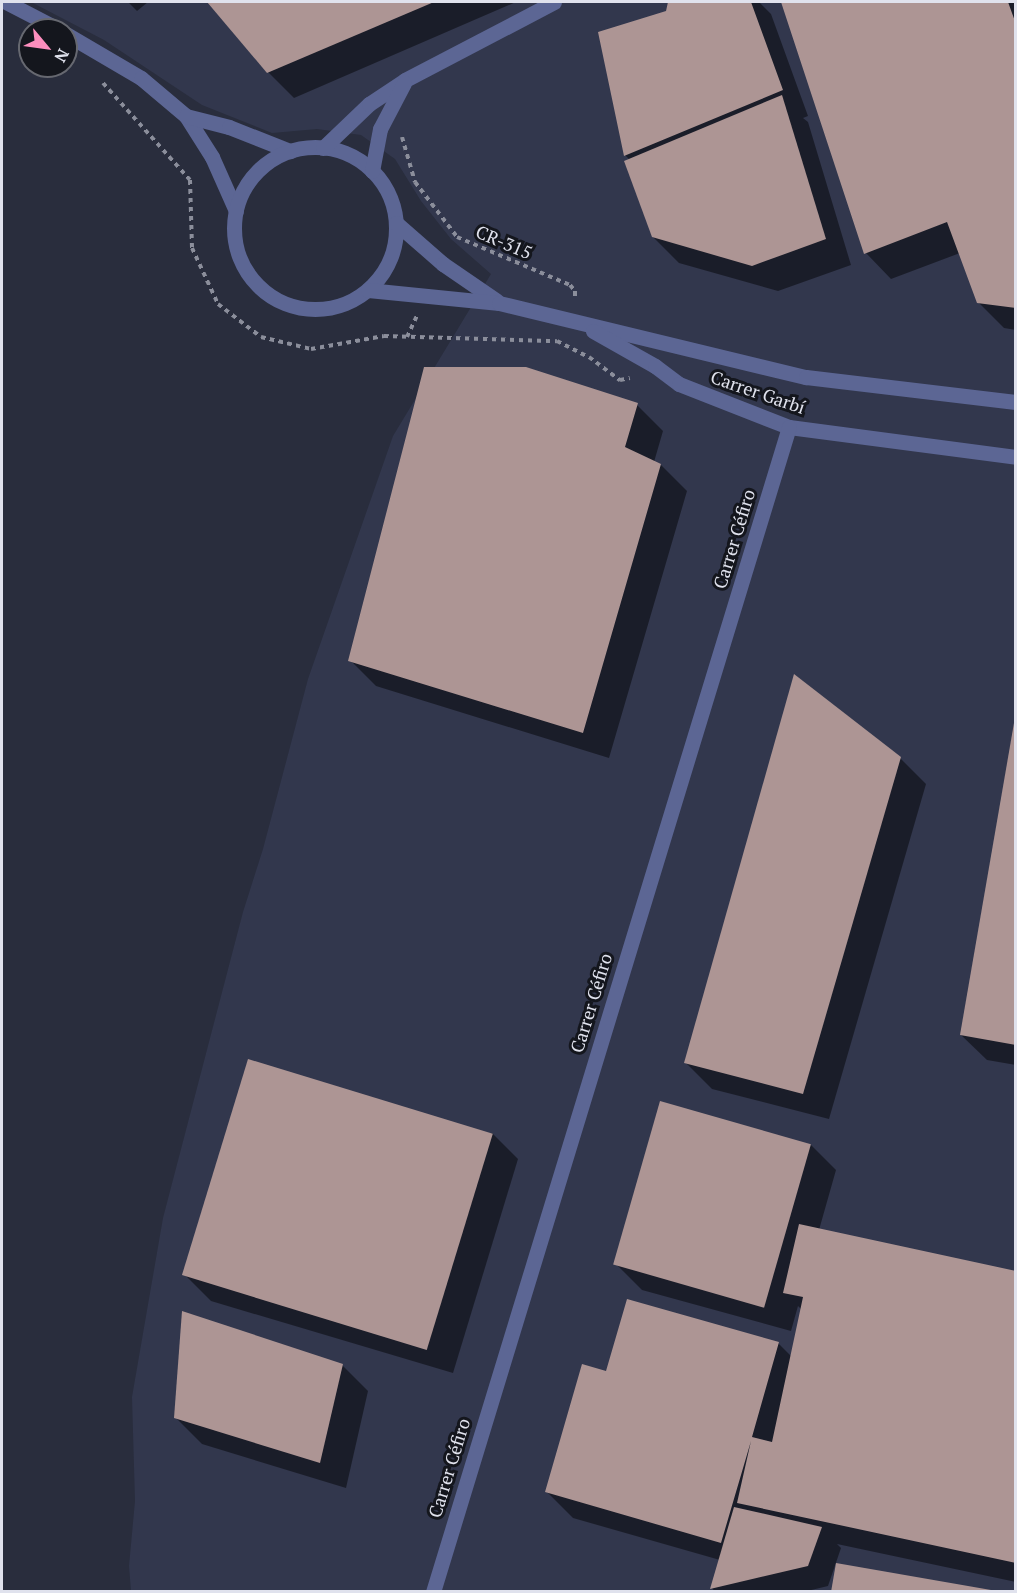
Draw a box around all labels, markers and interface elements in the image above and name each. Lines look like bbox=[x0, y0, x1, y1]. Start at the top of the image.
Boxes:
north arrow bbox=[18, 18, 78, 78]
text: N bbox=[49, 45, 75, 66]
street label: CR-315 bbox=[473, 221, 535, 263]
street label: Carrer Garbí bbox=[708, 366, 808, 418]
street label: Carrer Céfiro bbox=[709, 487, 759, 591]
street label: Carrer Céfiro bbox=[566, 951, 616, 1055]
street label: Carrer Céfiro bbox=[424, 1416, 474, 1520]

